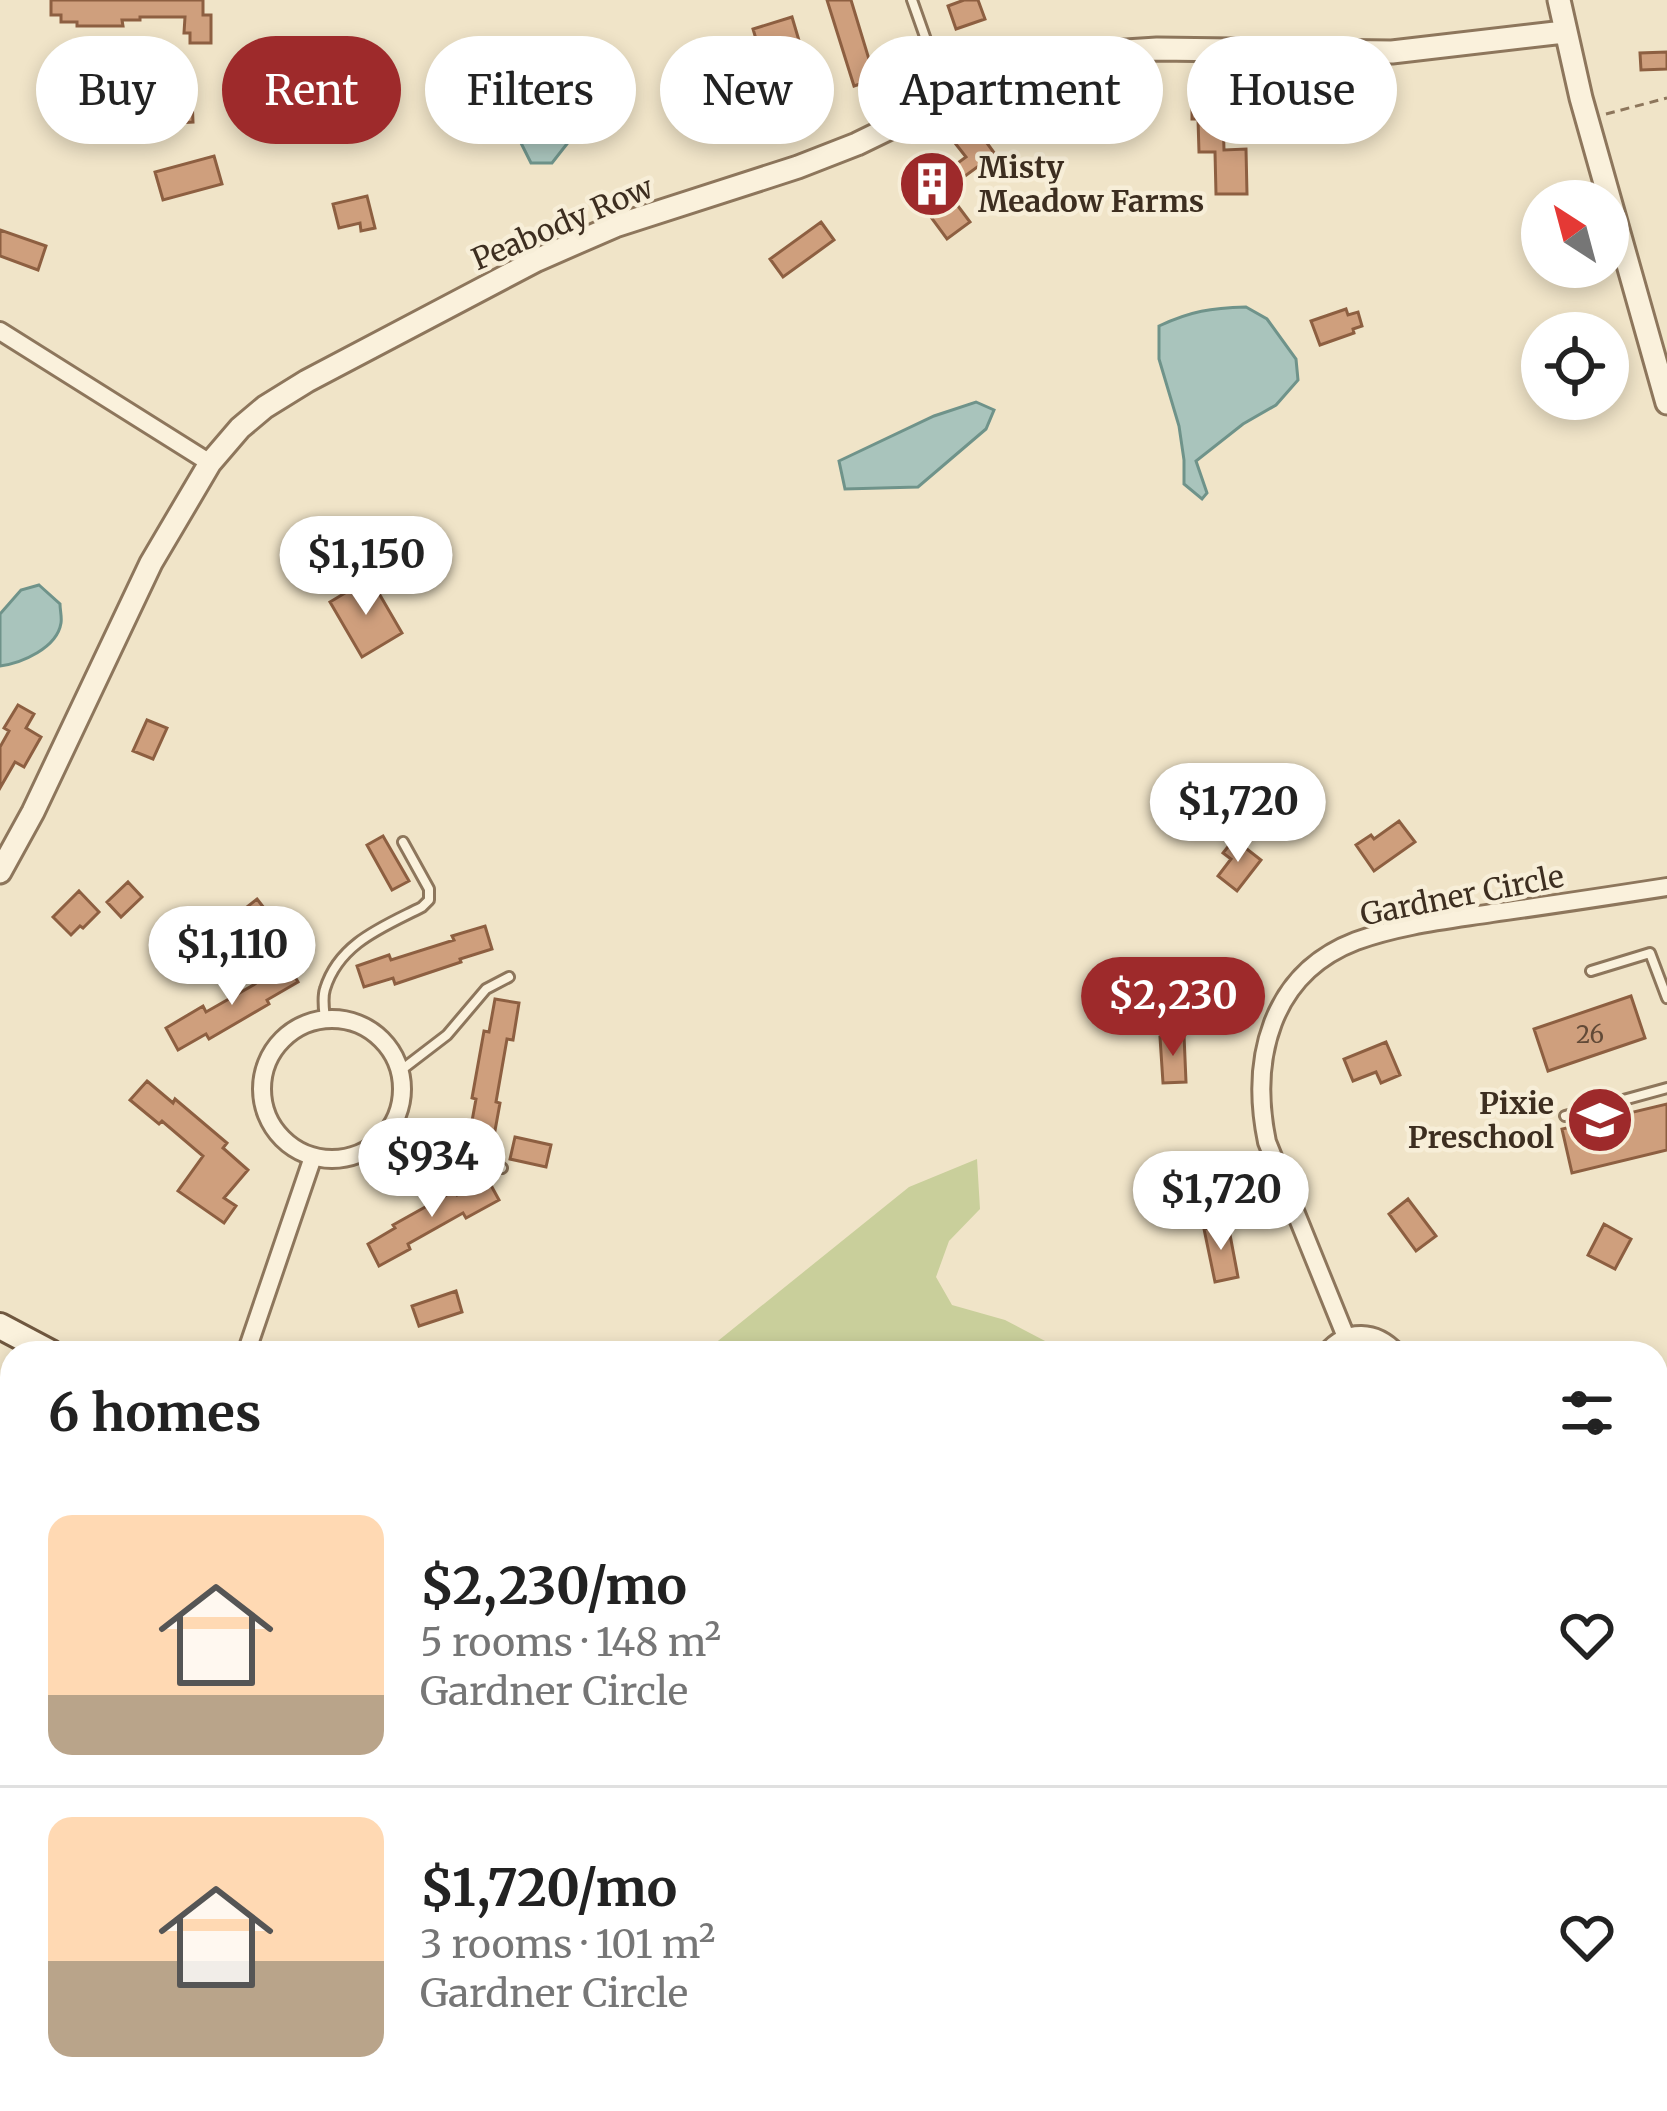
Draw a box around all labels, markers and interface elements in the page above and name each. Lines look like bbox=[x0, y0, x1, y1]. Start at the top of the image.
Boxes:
chip: Buy bbox=[36, 36, 198, 144]
chip: Rent bbox=[222, 36, 401, 144]
chip: Filters bbox=[425, 36, 636, 144]
chip: New bbox=[660, 36, 834, 144]
chip: Apartment bbox=[858, 36, 1163, 144]
chip: House bbox=[1187, 36, 1397, 144]
place label: Misty Meadow Farms bbox=[978, 148, 1204, 220]
building icon: Misty Meadow Farms bbox=[897, 149, 967, 219]
street label: Peabody Row bbox=[466, 168, 659, 278]
north arrow bbox=[1521, 180, 1629, 288]
map controls bbox=[1521, 180, 1629, 420]
button: locate bbox=[1521, 312, 1629, 420]
pin: $1,150 bbox=[268, 516, 464, 618]
text: $1,150 bbox=[307, 530, 425, 579]
pin: $1,720 bbox=[1140, 763, 1336, 865]
text: $1,720 bbox=[1177, 777, 1299, 826]
street label: Gardner Circle bbox=[1357, 857, 1567, 933]
pin: $1,110 bbox=[134, 906, 330, 1008]
text: $1,110 bbox=[176, 920, 288, 969]
pin: $2,230 bbox=[1075, 957, 1271, 1059]
text: $2,230 bbox=[1108, 971, 1238, 1020]
house number: 26 bbox=[1576, 1019, 1604, 1050]
place label: Pixie Preschool bbox=[1408, 1084, 1554, 1156]
school or university icon: Pixie Preschool bbox=[1565, 1085, 1635, 1155]
pin: $934 bbox=[361, 1118, 503, 1220]
text: $934 bbox=[385, 1132, 479, 1181]
pin: $1,720 bbox=[1123, 1151, 1319, 1253]
text: $1,720 bbox=[1160, 1165, 1282, 1214]
icon: filters bbox=[1554, 1380, 1620, 1446]
text: 6 homes bbox=[48, 1381, 261, 1445]
text: $2,230/mo bbox=[420, 1554, 687, 1618]
icon: home bbox=[144, 1563, 288, 1707]
icon: heart bbox=[1554, 1602, 1620, 1668]
text: 5 rooms · 148 m² bbox=[420, 1618, 721, 1667]
text: Gardner Circle bbox=[420, 1667, 688, 1716]
text: $1,720/mo bbox=[420, 1856, 677, 1920]
icon: home bbox=[144, 1865, 288, 2009]
icon: heart bbox=[1554, 1904, 1620, 1970]
text: 3 rooms · 101 m² bbox=[420, 1920, 715, 1969]
text: Gardner Circle bbox=[420, 1969, 688, 2018]

